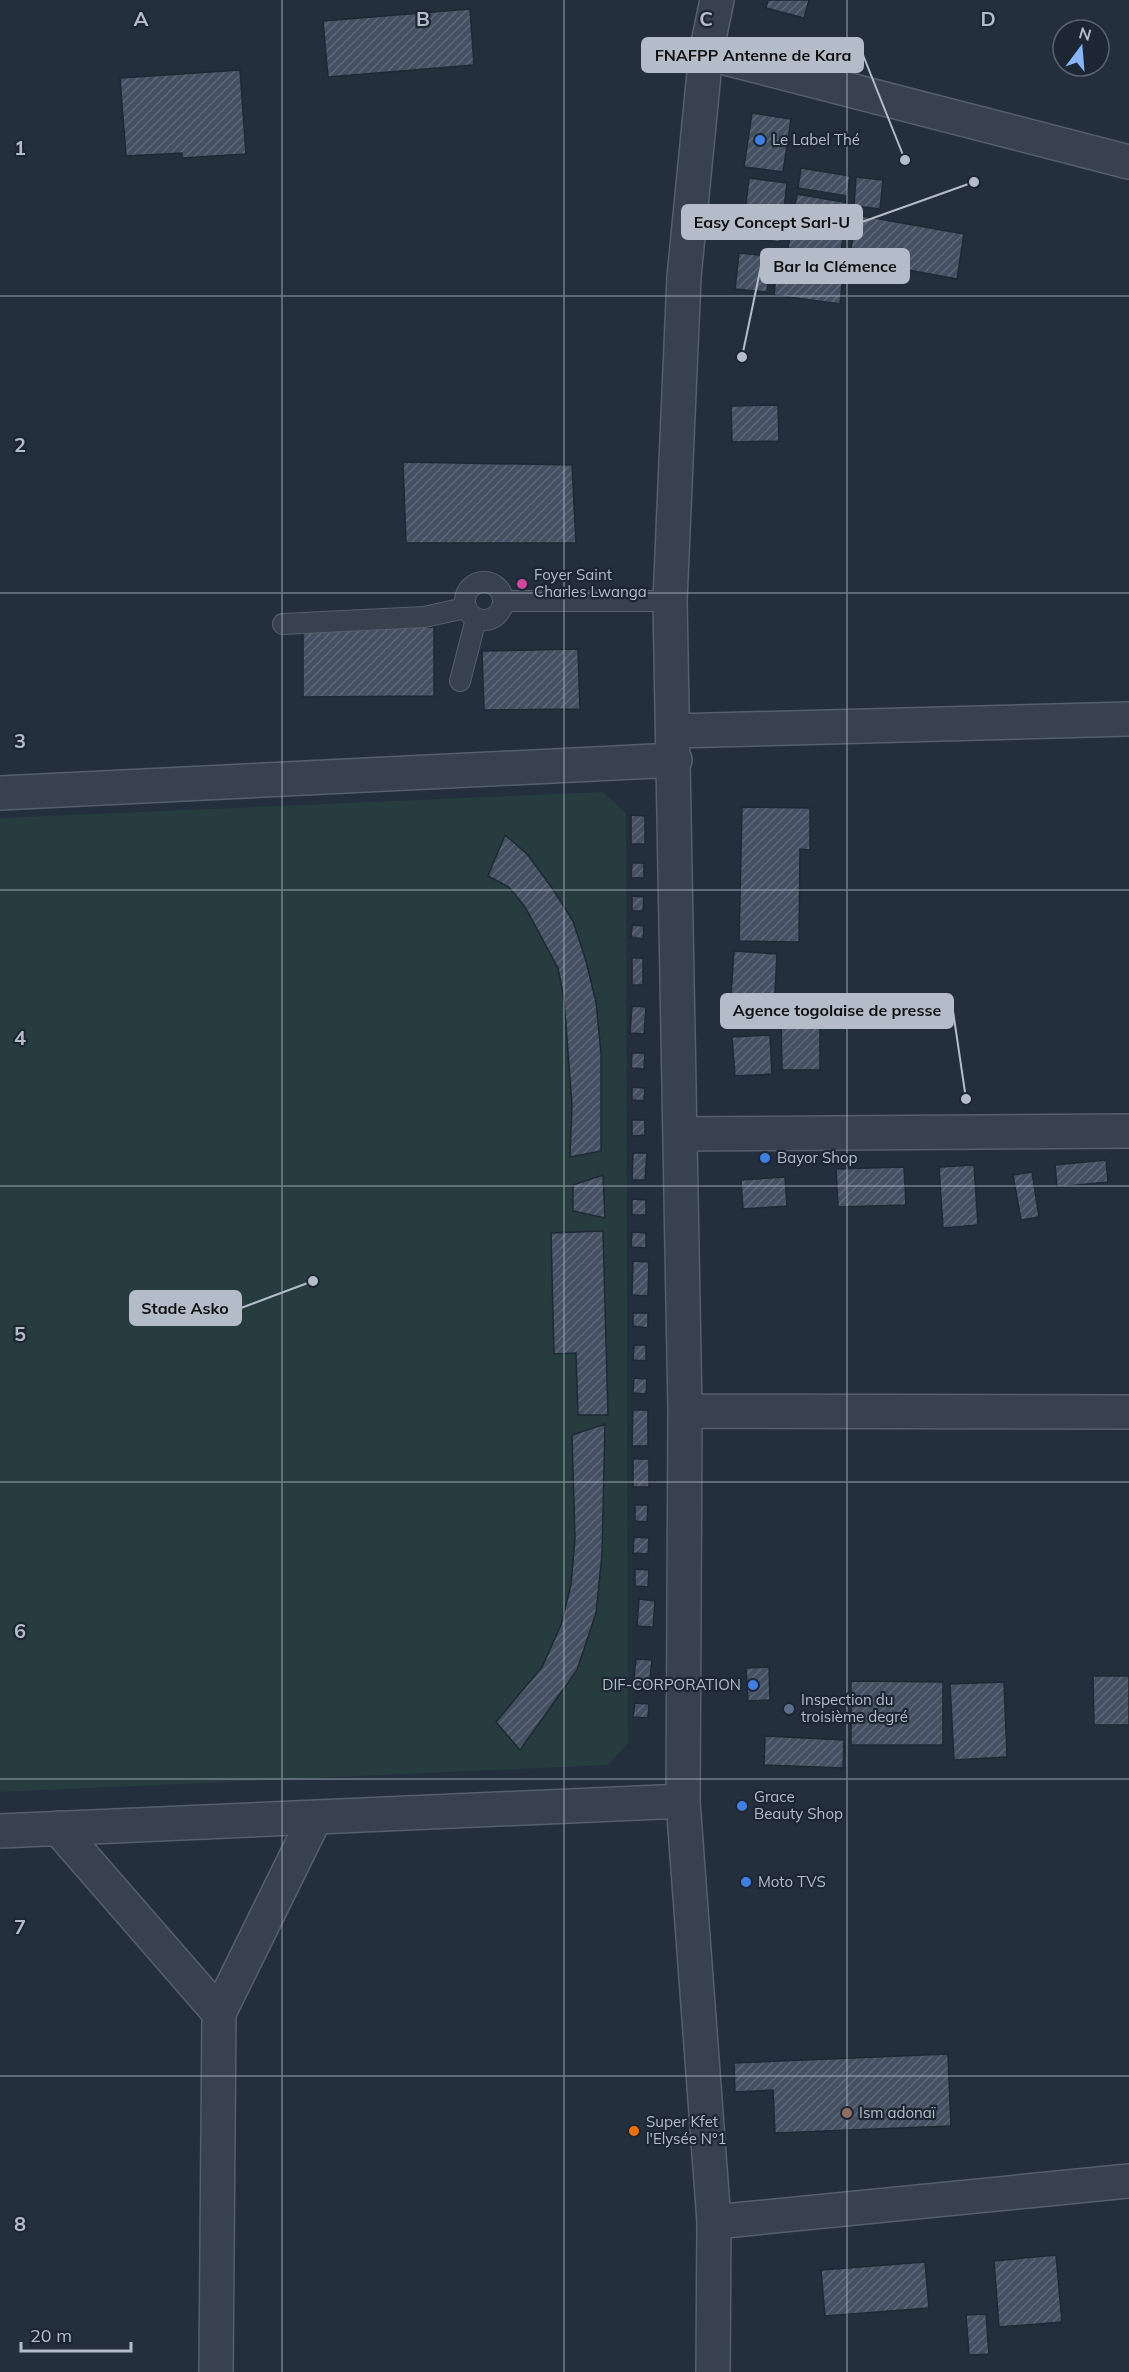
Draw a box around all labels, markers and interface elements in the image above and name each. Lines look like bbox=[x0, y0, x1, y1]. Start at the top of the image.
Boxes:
text: A bbox=[134, 6, 149, 31]
text: B bbox=[416, 6, 430, 31]
text: C bbox=[699, 6, 713, 31]
text: D bbox=[980, 6, 996, 31]
north arrow bbox=[1051, 18, 1111, 78]
text: N bbox=[1077, 22, 1094, 45]
callout: FNAFPP Antenne de Kara bbox=[642, 38, 863, 72]
text: FNAFPP Antenne de Kara bbox=[655, 45, 851, 65]
place label: Le Label Thé bbox=[772, 130, 860, 149]
marker: Le Label Thé bbox=[753, 133, 767, 147]
text: 1 bbox=[14, 135, 26, 160]
callout: Easy Concept Sarl-U bbox=[682, 205, 862, 239]
text: Easy Concept Sarl-U bbox=[694, 212, 850, 232]
callout: Bar la Clémence bbox=[761, 249, 909, 283]
text: Bar la Clémence bbox=[773, 256, 897, 276]
text: 2 bbox=[14, 432, 26, 457]
place label: Foyer Saint Charles Lwanga bbox=[534, 565, 647, 601]
marker: Foyer Saint Charles Lwanga bbox=[515, 577, 529, 591]
text: 3 bbox=[14, 728, 26, 753]
callout: Agence togolaise de presse bbox=[721, 994, 953, 1028]
text: Agence togolaise de presse bbox=[733, 1000, 941, 1020]
text: 4 bbox=[14, 1025, 26, 1050]
place label: Bayor Shop bbox=[777, 1148, 858, 1167]
marker: Bayor Shop bbox=[758, 1151, 772, 1165]
callout: Stade Asko bbox=[130, 1291, 241, 1325]
text: Stade Asko bbox=[141, 1298, 229, 1318]
text: 5 bbox=[14, 1321, 26, 1346]
text: 6 bbox=[14, 1618, 26, 1643]
place label: DIF-CORPORATION bbox=[602, 1675, 741, 1694]
marker: DIF-CORPORATION bbox=[746, 1678, 760, 1692]
place label: Inspection du troisième degré bbox=[801, 1690, 908, 1726]
marker: Inspection du troisième degré bbox=[782, 1702, 796, 1716]
place label: Grace Beauty Shop bbox=[754, 1787, 843, 1823]
marker: Grace Beauty Shop bbox=[735, 1799, 749, 1813]
place label: Moto TVS bbox=[758, 1872, 826, 1891]
marker: Moto TVS bbox=[739, 1875, 753, 1889]
text: 7 bbox=[14, 1914, 26, 1939]
place label: Ism adonaï bbox=[859, 2103, 936, 2122]
marker: Ism adonaï bbox=[840, 2106, 854, 2120]
place label: Super Kfet l'Elysée N°1 bbox=[646, 2112, 727, 2148]
marker: Super Kfet l'Elysée N°1 bbox=[627, 2124, 641, 2138]
text: 8 bbox=[14, 2211, 26, 2236]
scale bar bbox=[21, 2315, 130, 2353]
text: 20 m bbox=[30, 2324, 72, 2347]

